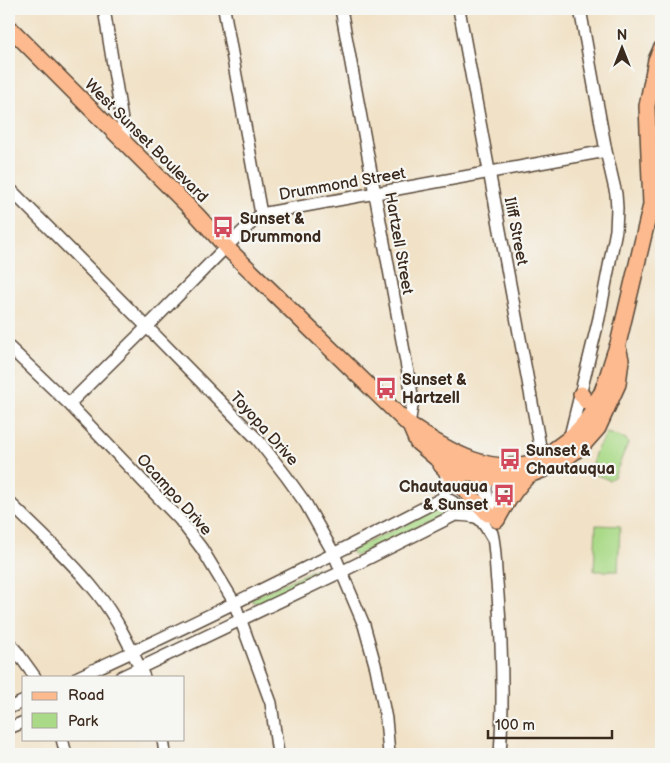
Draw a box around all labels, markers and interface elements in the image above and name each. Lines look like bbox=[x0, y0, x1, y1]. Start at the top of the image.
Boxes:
north arrow bbox=[598, 22, 648, 72]
text: N bbox=[617, 27, 627, 44]
street label: West Sunset Boulevard bbox=[80, 75, 212, 207]
street label: Drummond Street bbox=[278, 164, 407, 205]
street label: Hartzell Street bbox=[380, 191, 417, 296]
street label: Iliff Street bbox=[500, 196, 531, 267]
place label: Sunset & Drummond bbox=[240, 210, 321, 247]
bus stop icon: Sunset & Drummond bbox=[210, 214, 236, 240]
place label: Sunset & Hartzell bbox=[402, 371, 467, 408]
bus stop icon: Sunset & Hartzell bbox=[373, 375, 399, 401]
street label: Toyopa Drive bbox=[226, 388, 302, 470]
place label: Sunset & Chautauqua bbox=[526, 442, 615, 479]
bus stop icon: Sunset & Chautauqua bbox=[497, 446, 523, 472]
street label: Ocampo Drive bbox=[132, 450, 216, 540]
place label: Chautauqua & Sunset bbox=[399, 478, 489, 515]
bus stop icon: Chautauqua & Sunset bbox=[491, 482, 517, 508]
legend bbox=[22, 676, 185, 740]
text: Road bbox=[68, 686, 104, 705]
scale bar bbox=[488, 708, 611, 740]
text: Park bbox=[68, 712, 99, 731]
text: 100 m bbox=[495, 716, 535, 735]

